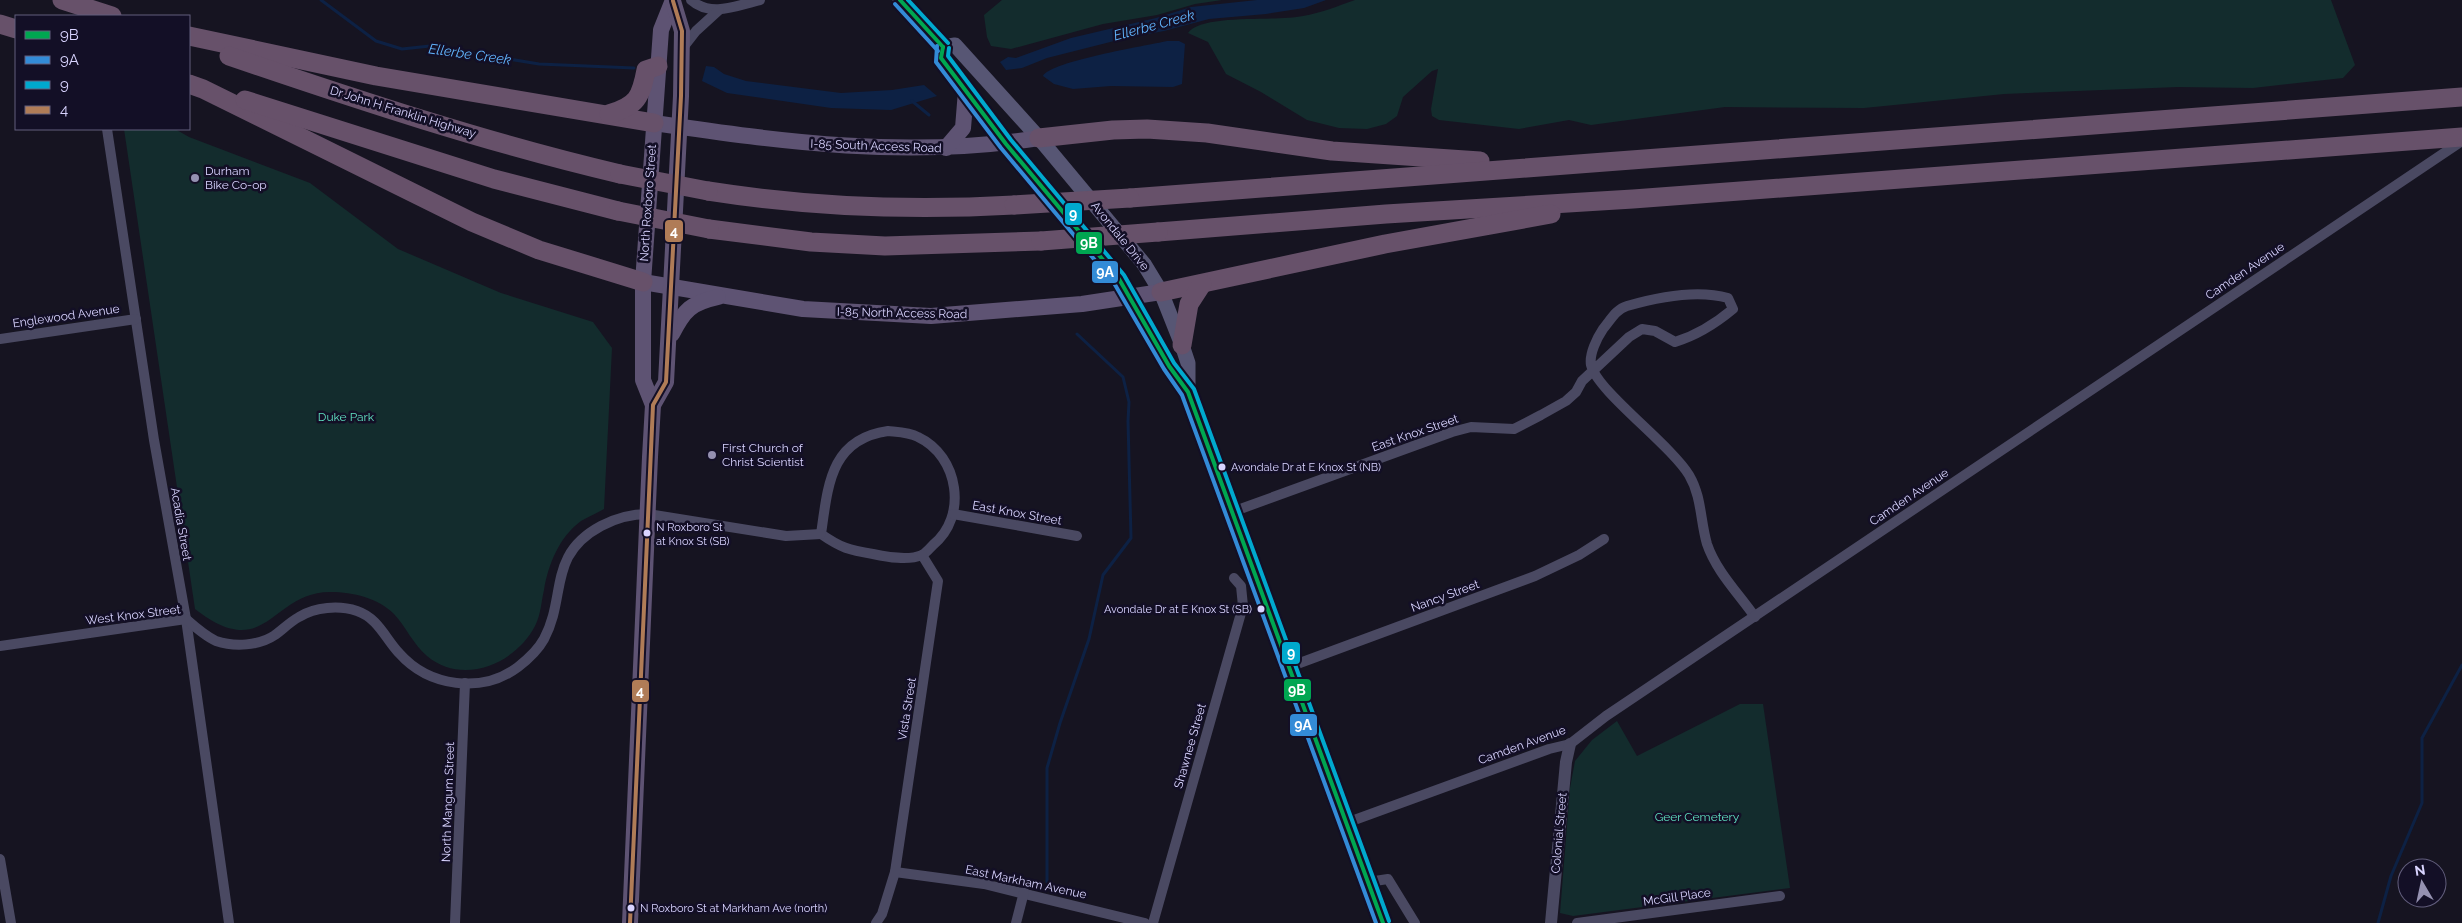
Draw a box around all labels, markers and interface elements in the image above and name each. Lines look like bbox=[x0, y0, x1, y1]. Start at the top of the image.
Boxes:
water label: Ellerbe Creek bbox=[1112, 6, 1197, 44]
legend bbox=[15, 15, 190, 130]
text: 9B bbox=[60, 26, 79, 44]
water label: Ellerbe Creek bbox=[428, 40, 513, 68]
text: 9A bbox=[60, 51, 79, 69]
text: 9 bbox=[60, 76, 69, 94]
street label: Dr John H Franklin Highway bbox=[328, 83, 478, 141]
text: 4 bbox=[60, 101, 68, 119]
street label: I-85 South Access Road bbox=[810, 137, 942, 155]
street label: North Roxboro Street bbox=[637, 144, 659, 262]
place label: Durham Bike Co-op bbox=[205, 164, 267, 192]
marker: Durham Bike Co-op bbox=[189, 172, 201, 184]
street label: Avondale Drive bbox=[1088, 199, 1152, 273]
line badge: 9 bbox=[1064, 202, 1083, 226]
text: 9 bbox=[1069, 206, 1077, 222]
line badge: 4 bbox=[664, 219, 684, 243]
text: 4 bbox=[670, 223, 678, 239]
line badge: 9B bbox=[1075, 231, 1103, 255]
text: 9B bbox=[1080, 235, 1098, 251]
street label: Camden Avenue bbox=[2203, 239, 2287, 303]
line badge: 9A bbox=[1091, 260, 1119, 284]
text: 9A bbox=[1096, 264, 1114, 280]
street label: Englewood Avenue bbox=[12, 302, 120, 330]
street label: I-85 North Access Road bbox=[837, 305, 967, 321]
park label: Duke Park bbox=[318, 410, 375, 424]
street label: East Knox Street bbox=[1370, 412, 1460, 454]
place label: First Church of Christ Scientist bbox=[722, 441, 804, 469]
marker: First Church of Christ Scientist bbox=[706, 449, 718, 461]
place label: Avondale Dr at E Knox St (NB) bbox=[1231, 461, 1381, 474]
marker: Avondale Dr at E Knox St (NB) bbox=[1217, 462, 1227, 472]
street label: Camden Avenue bbox=[1867, 465, 1951, 529]
street label: Acadia Street bbox=[168, 486, 194, 562]
street label: East Knox Street bbox=[971, 498, 1063, 528]
place label: N Roxboro St at Knox St (SB) bbox=[656, 521, 730, 548]
marker: N Roxboro St at Knox St (SB) bbox=[642, 528, 652, 538]
street label: Nancy Street bbox=[1409, 577, 1481, 615]
street label: West Knox Street bbox=[85, 602, 181, 628]
place label: Avondale Dr at E Knox St (SB) bbox=[1104, 603, 1252, 616]
marker: Avondale Dr at E Knox St (SB) bbox=[1256, 604, 1266, 614]
line badge: 9 bbox=[1281, 641, 1301, 665]
text: 9 bbox=[1287, 645, 1295, 661]
street label: Vista Street bbox=[895, 677, 919, 741]
line badge: 9B bbox=[1283, 678, 1312, 702]
line badge: 4 bbox=[631, 679, 650, 703]
text: 9B bbox=[1288, 682, 1306, 698]
text: 4 bbox=[636, 683, 644, 699]
street label: Shawnee Street bbox=[1171, 702, 1209, 790]
line badge: 9A bbox=[1289, 713, 1318, 737]
text: 9A bbox=[1294, 717, 1312, 733]
street label: Camden Avenue bbox=[1476, 723, 1568, 767]
street label: North Mangum Street bbox=[439, 742, 457, 862]
street label: Colonial Street bbox=[1548, 792, 1570, 874]
park label: Geer Cemetery bbox=[1655, 810, 1740, 824]
north arrow bbox=[2397, 858, 2447, 908]
text: N bbox=[2413, 861, 2426, 879]
street label: East Markham Avenue bbox=[964, 862, 1088, 902]
street label: McGill Place bbox=[1642, 885, 1712, 909]
place label: N Roxboro St at Markham Ave (north) bbox=[640, 902, 827, 915]
marker: N Roxboro St at Markham Ave (north) bbox=[626, 903, 636, 913]

